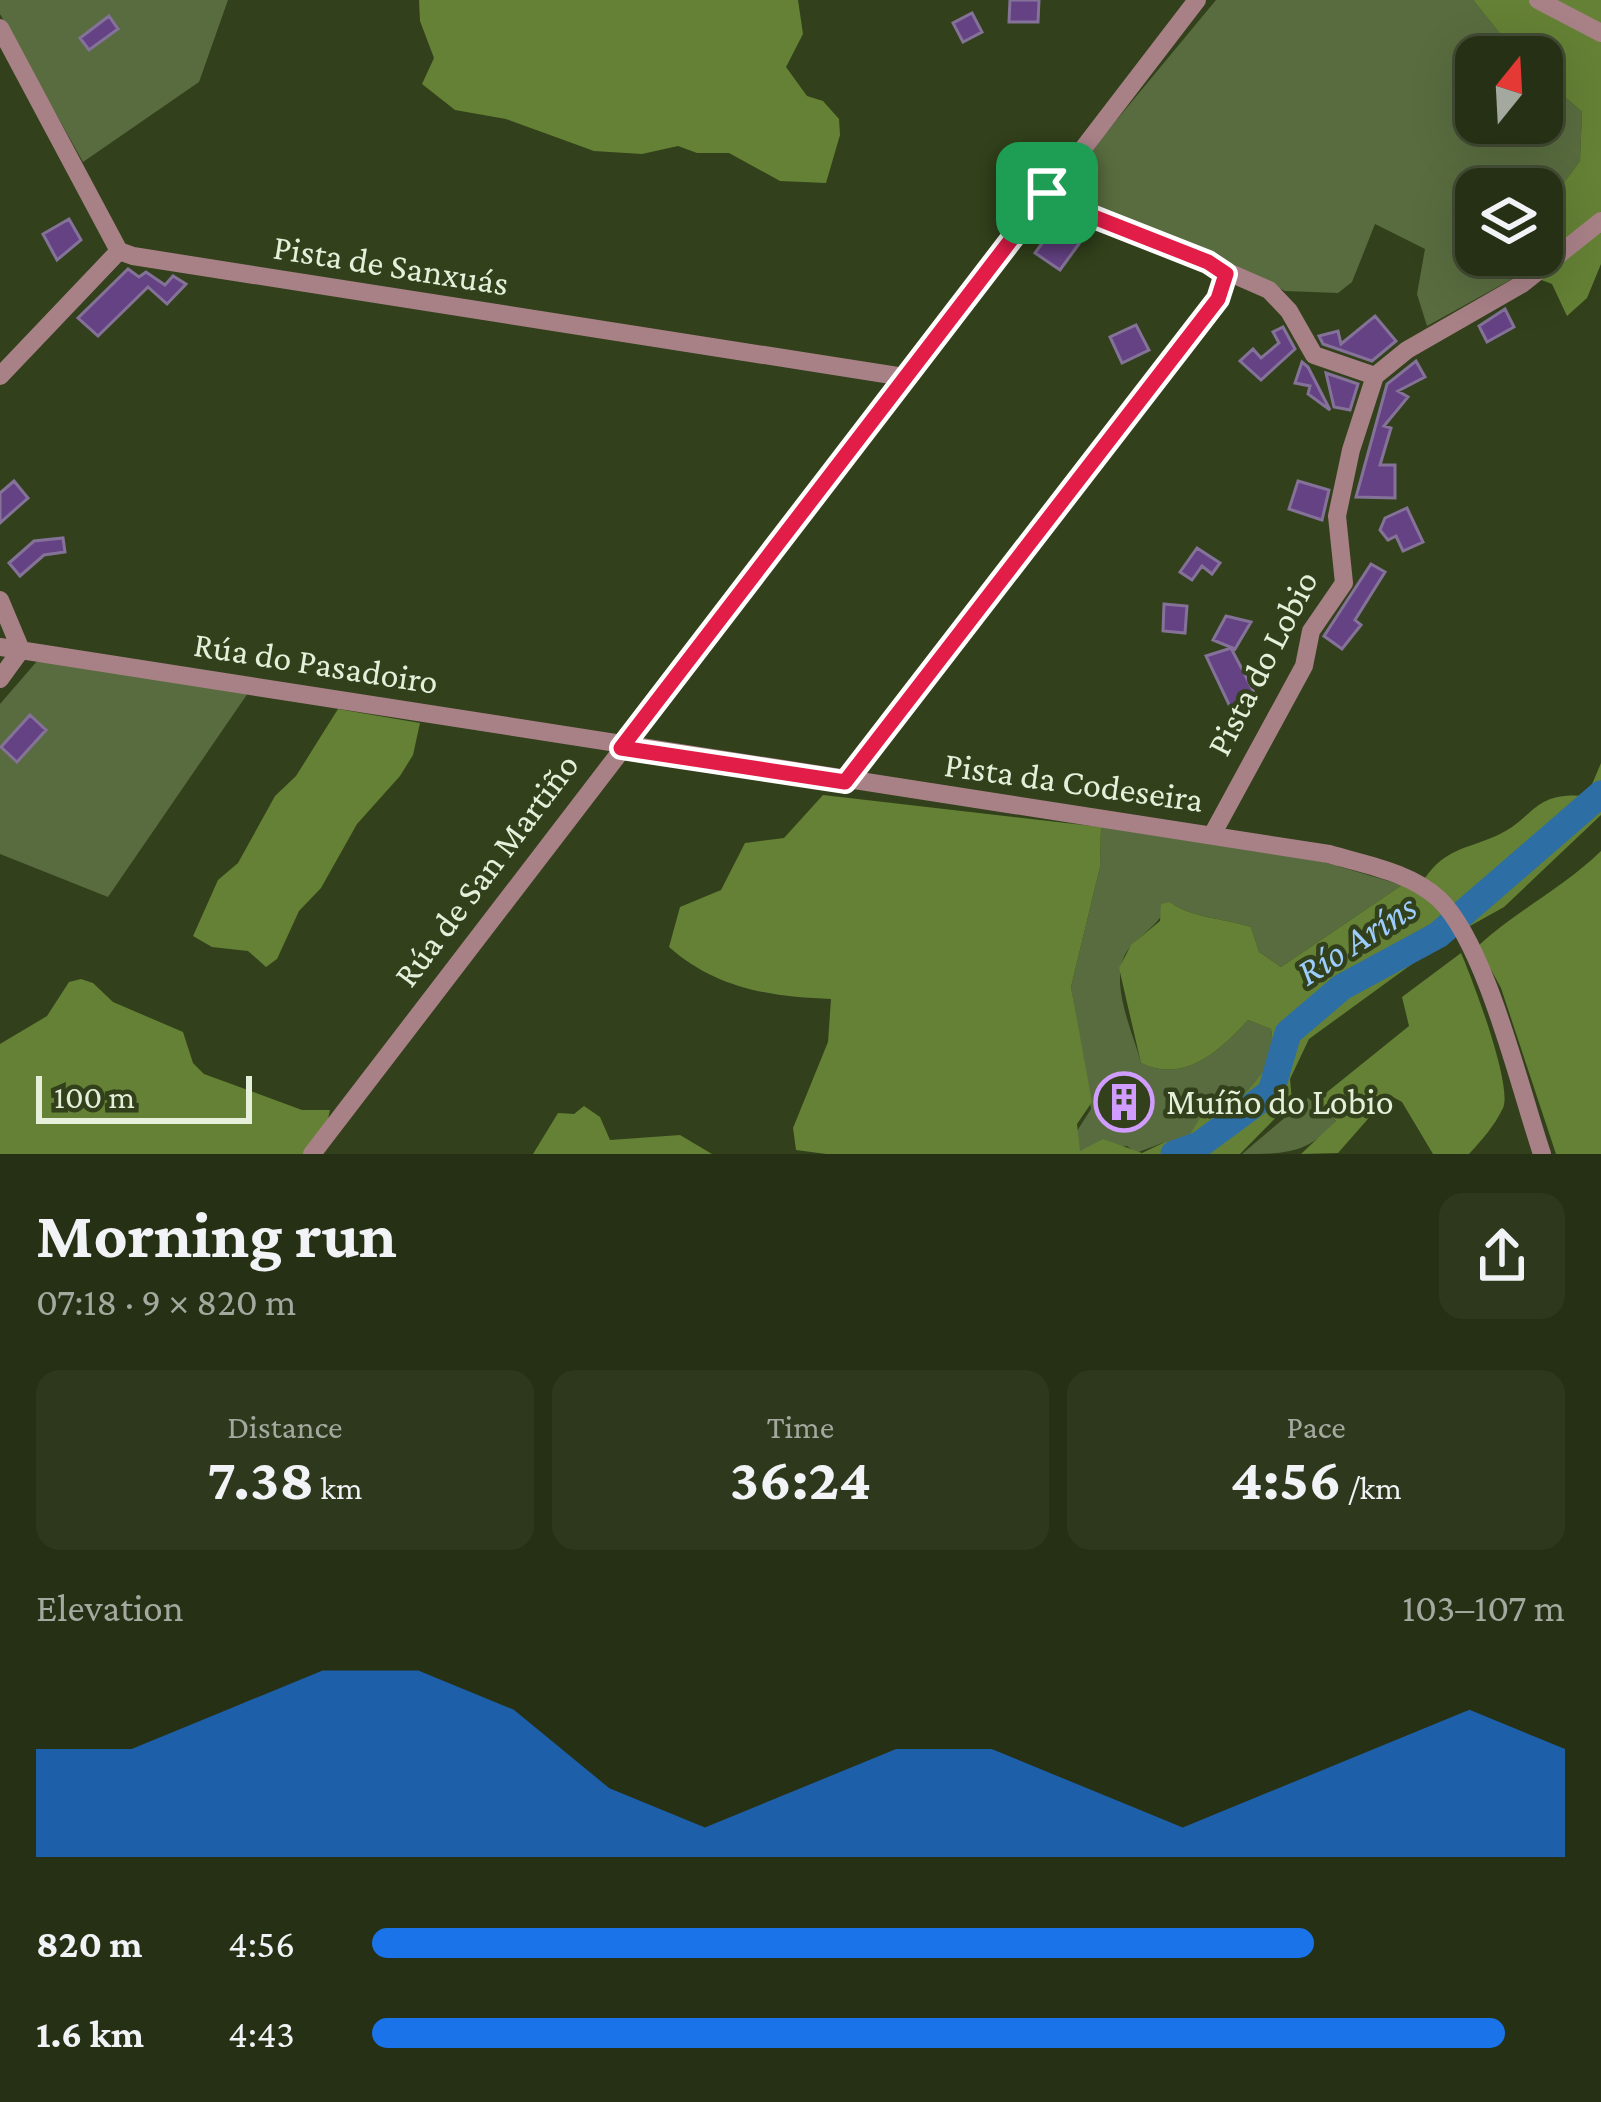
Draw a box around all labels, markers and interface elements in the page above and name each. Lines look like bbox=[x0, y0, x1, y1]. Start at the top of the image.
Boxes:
north arrow bbox=[1455, 36, 1563, 144]
map controls bbox=[1455, 36, 1563, 276]
pin bbox=[996, 142, 1098, 244]
icon: arrive bbox=[1014, 160, 1080, 226]
button: layers bbox=[1455, 168, 1563, 276]
street label: Pista de Sanxuás bbox=[271, 227, 511, 303]
street label: Pista do Lobio bbox=[1198, 564, 1326, 762]
street label: Rúa do Pasadoiro bbox=[191, 624, 441, 702]
street label: Pista da Codeseira bbox=[942, 744, 1206, 820]
street label: Rúa de San Martiño bbox=[385, 746, 587, 994]
water label: Río Aríns bbox=[1288, 885, 1424, 993]
scale bar bbox=[36, 1070, 252, 1123]
building icon: Muíño do Lobio bbox=[1093, 1071, 1155, 1133]
text: 100 m bbox=[54, 1078, 135, 1115]
place label: Muíño do Lobio bbox=[1166, 1082, 1394, 1122]
button: share bbox=[1439, 1193, 1565, 1319]
text: Morning run bbox=[36, 1198, 397, 1271]
text: 07:18 · 9 × 820 m bbox=[36, 1280, 296, 1323]
text: Distance bbox=[227, 1408, 343, 1445]
text: Time bbox=[767, 1408, 834, 1445]
text: Pace bbox=[1286, 1408, 1346, 1445]
text: 7.38 bbox=[207, 1445, 314, 1512]
text: 36:24 bbox=[730, 1445, 871, 1512]
text: 4:56 bbox=[1230, 1445, 1342, 1512]
text: km bbox=[314, 1469, 363, 1506]
text: /km bbox=[1342, 1469, 1402, 1506]
text: Elevation bbox=[36, 1586, 184, 1629]
text: 103–107 m bbox=[1402, 1586, 1565, 1629]
text: 820 m bbox=[36, 1922, 143, 1965]
text: 4:56 bbox=[228, 1922, 295, 1965]
text: 1.6 km bbox=[36, 2012, 144, 2055]
text: 4:43 bbox=[228, 2012, 295, 2055]

